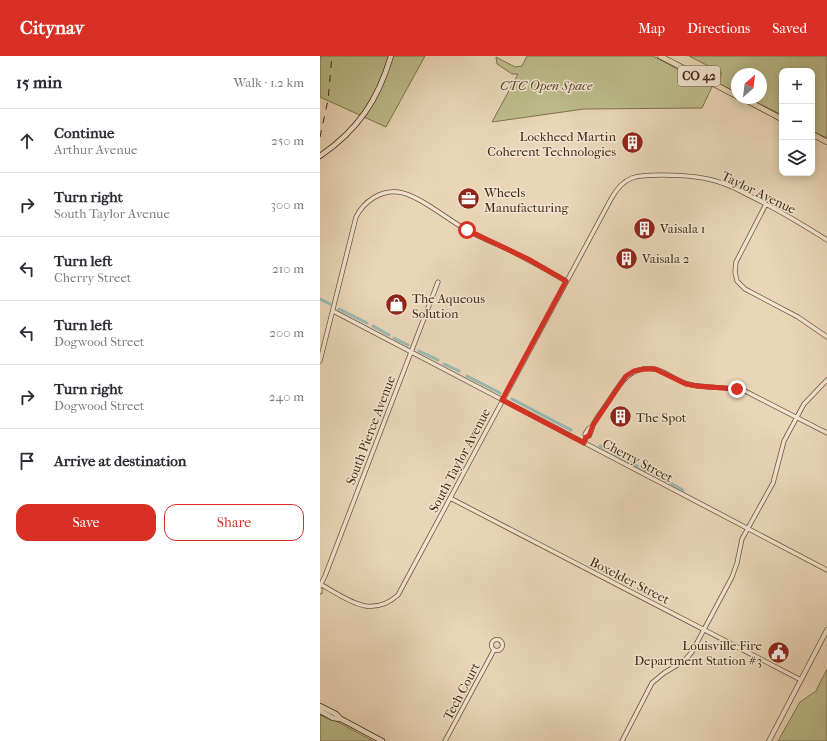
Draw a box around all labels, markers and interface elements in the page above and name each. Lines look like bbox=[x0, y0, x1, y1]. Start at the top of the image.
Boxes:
text: Citynav bbox=[20, 17, 84, 39]
text: Map bbox=[638, 20, 665, 37]
text: Directions bbox=[687, 20, 750, 37]
text: Saved bbox=[772, 20, 807, 37]
road number: CO 42 bbox=[678, 66, 720, 86]
north arrow bbox=[731, 68, 767, 104]
map controls bbox=[779, 68, 815, 176]
button: + bbox=[779, 68, 815, 104]
text: 15 min bbox=[16, 72, 62, 92]
text: Walk · 1.2 km bbox=[234, 75, 304, 90]
park label: CTC Open Space bbox=[500, 78, 593, 93]
button: − bbox=[779, 104, 815, 140]
text: Continue bbox=[54, 124, 114, 142]
place label: Lockheed Martin Coherent Technologies bbox=[487, 129, 616, 159]
icon: ahead bbox=[16, 130, 38, 152]
building icon: Lockheed Martin Coherent Technologies bbox=[619, 130, 645, 156]
text: 250 m bbox=[271, 133, 304, 148]
button: layers bbox=[779, 140, 815, 176]
text: Arthur Avenue bbox=[54, 142, 137, 157]
street label: Taylor Avenue bbox=[719, 168, 799, 217]
place label: Wheels Manufacturing bbox=[483, 185, 570, 215]
office icon: Wheels Manufacturing bbox=[455, 186, 481, 212]
text: Turn right bbox=[54, 188, 123, 206]
icon: right bbox=[16, 194, 38, 216]
text: 300 m bbox=[271, 197, 304, 212]
text: South Taylor Avenue bbox=[54, 206, 170, 221]
building icon: Vaisala 1 bbox=[631, 215, 657, 241]
route start bbox=[458, 221, 476, 239]
place label: Vaisala 1 bbox=[659, 221, 705, 236]
building icon: Vaisala 2 bbox=[613, 245, 639, 271]
place label: Vaisala 2 bbox=[641, 251, 690, 266]
text: Turn left bbox=[54, 252, 112, 270]
icon: left bbox=[16, 258, 38, 280]
text: 210 m bbox=[272, 261, 304, 276]
text: Cherry Street bbox=[54, 270, 132, 285]
place label: The Aqueous Solution bbox=[412, 291, 485, 321]
shop icon: The Aqueous Solution bbox=[383, 292, 409, 318]
text: Turn left bbox=[54, 316, 112, 334]
icon: left bbox=[16, 322, 38, 344]
text: 200 m bbox=[269, 325, 304, 340]
text: Dogwood Street bbox=[54, 334, 145, 349]
street label: South Pierce Avenue bbox=[343, 373, 398, 487]
text: Turn right bbox=[54, 380, 123, 398]
route end bbox=[728, 380, 746, 398]
icon: right bbox=[16, 386, 38, 408]
text: 240 m bbox=[269, 389, 304, 404]
text: Dogwood Street bbox=[54, 398, 145, 413]
building icon: The Spot bbox=[608, 404, 634, 430]
street label: South Taylor Avenue bbox=[426, 405, 494, 515]
place label: The Spot bbox=[636, 410, 687, 425]
street label: Cherry Street bbox=[600, 436, 676, 485]
icon: arrive bbox=[16, 450, 38, 472]
text: Arrive at destination bbox=[54, 452, 186, 470]
button: Save bbox=[16, 504, 156, 541]
button: Share bbox=[164, 504, 304, 541]
street label: Boxelder Street bbox=[587, 554, 672, 607]
place label: Louisville Fire Department Station #3 bbox=[634, 638, 763, 668]
public building icon: Louisville Fire Department Station #3 bbox=[765, 639, 791, 665]
street label: Tech Court bbox=[440, 660, 483, 722]

